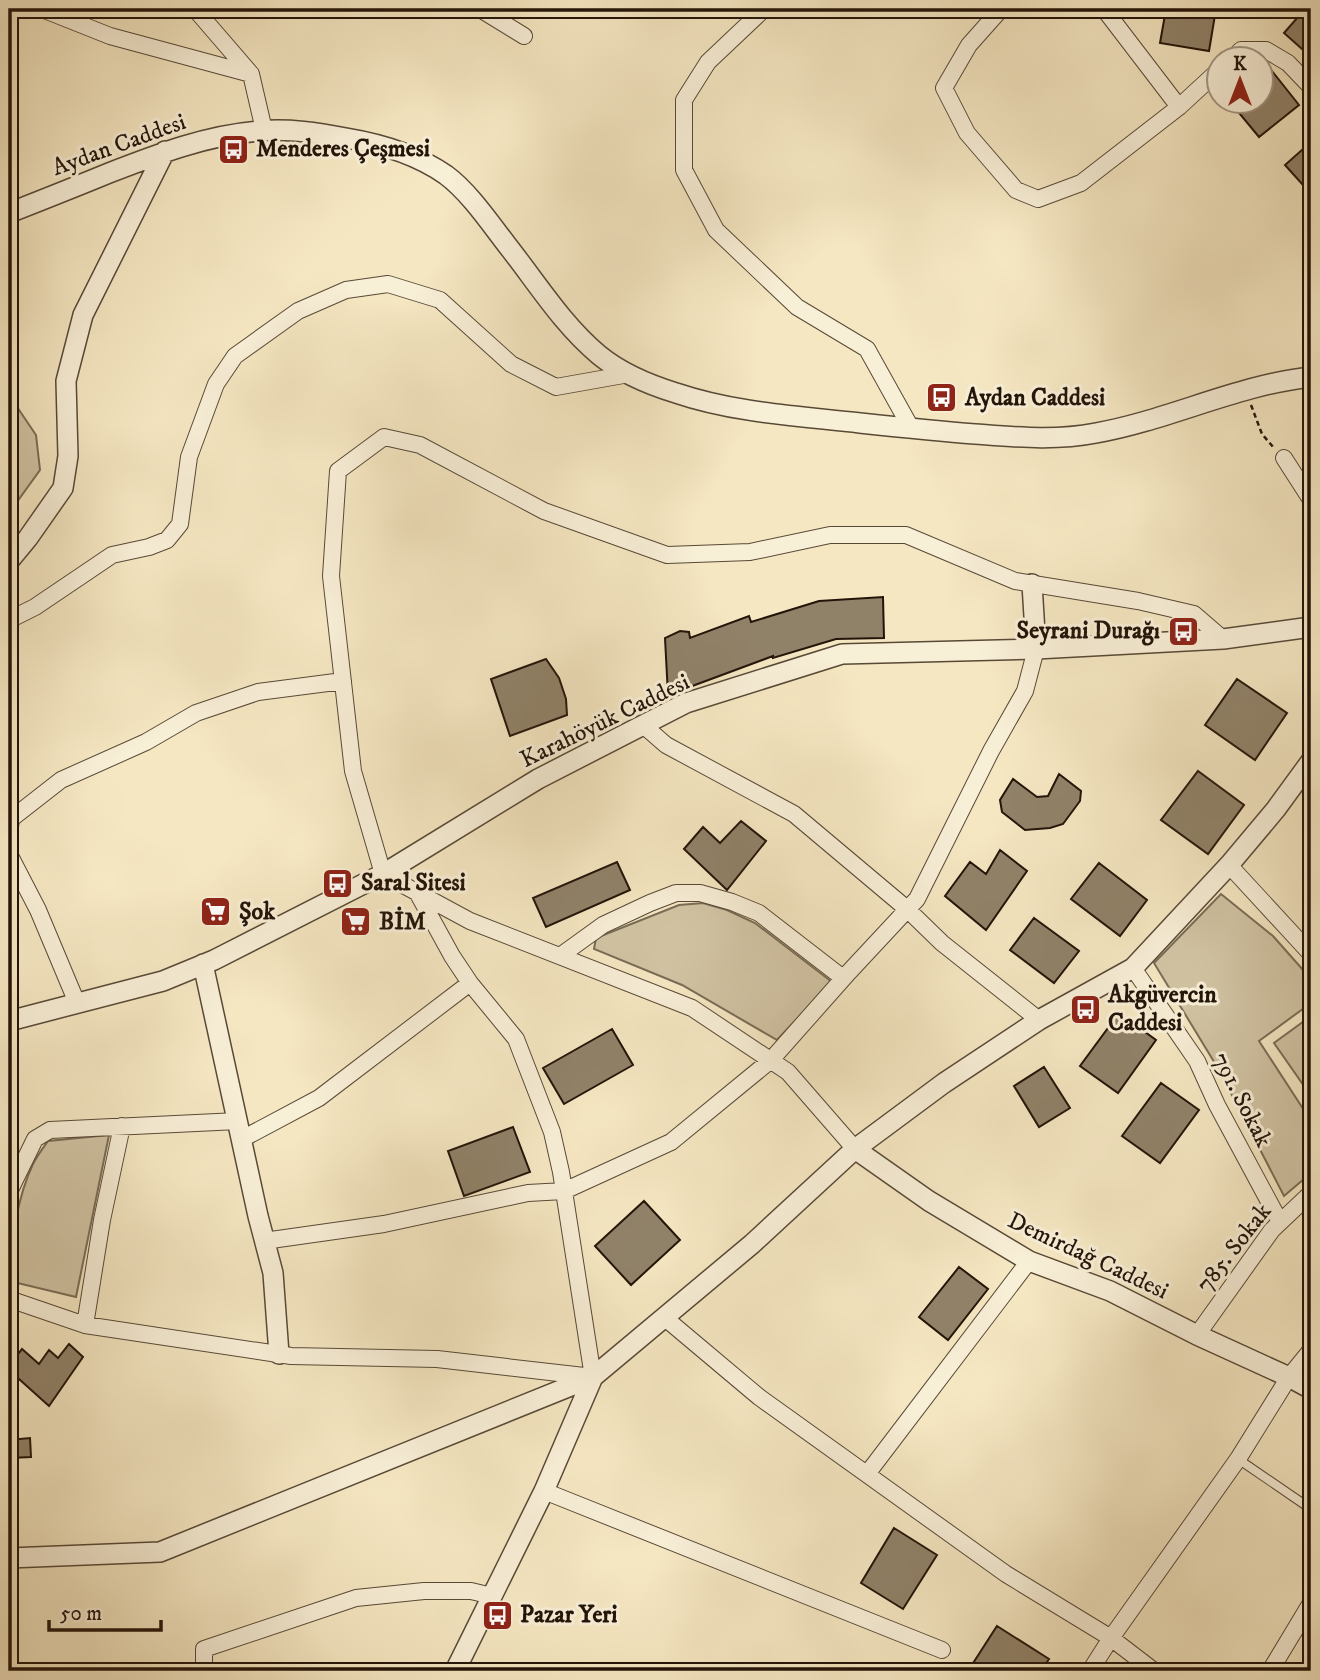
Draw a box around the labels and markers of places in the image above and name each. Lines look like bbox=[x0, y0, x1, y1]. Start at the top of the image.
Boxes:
bus stop icon: Menderes Çeşmesi bbox=[216, 132, 250, 166]
place label: Menderes Çeşmesi bbox=[256, 134, 430, 164]
bus stop icon: Aydan Caddesi bbox=[925, 381, 959, 415]
place label: Aydan Caddesi bbox=[964, 383, 1105, 413]
bus stop icon: Seyrani Durağı bbox=[1166, 614, 1200, 648]
place label: Seyrani Durağı bbox=[1017, 616, 1160, 646]
bus stop icon: Saral Sitesi bbox=[321, 866, 355, 900]
place label: Saral Sitesi bbox=[361, 868, 466, 898]
supermarket icon: Şok bbox=[199, 895, 233, 929]
place label: Şok bbox=[239, 897, 276, 927]
supermarket icon: BİM bbox=[339, 905, 373, 939]
place label: BİM bbox=[379, 906, 426, 937]
place label: Akgüvercin Caddesi bbox=[1107, 980, 1217, 1038]
bus stop icon: Akgüvercin Caddesi bbox=[1068, 992, 1102, 1026]
bus stop icon: Pazar Yeri bbox=[480, 1598, 514, 1632]
place label: Pazar Yeri bbox=[520, 1600, 617, 1630]

